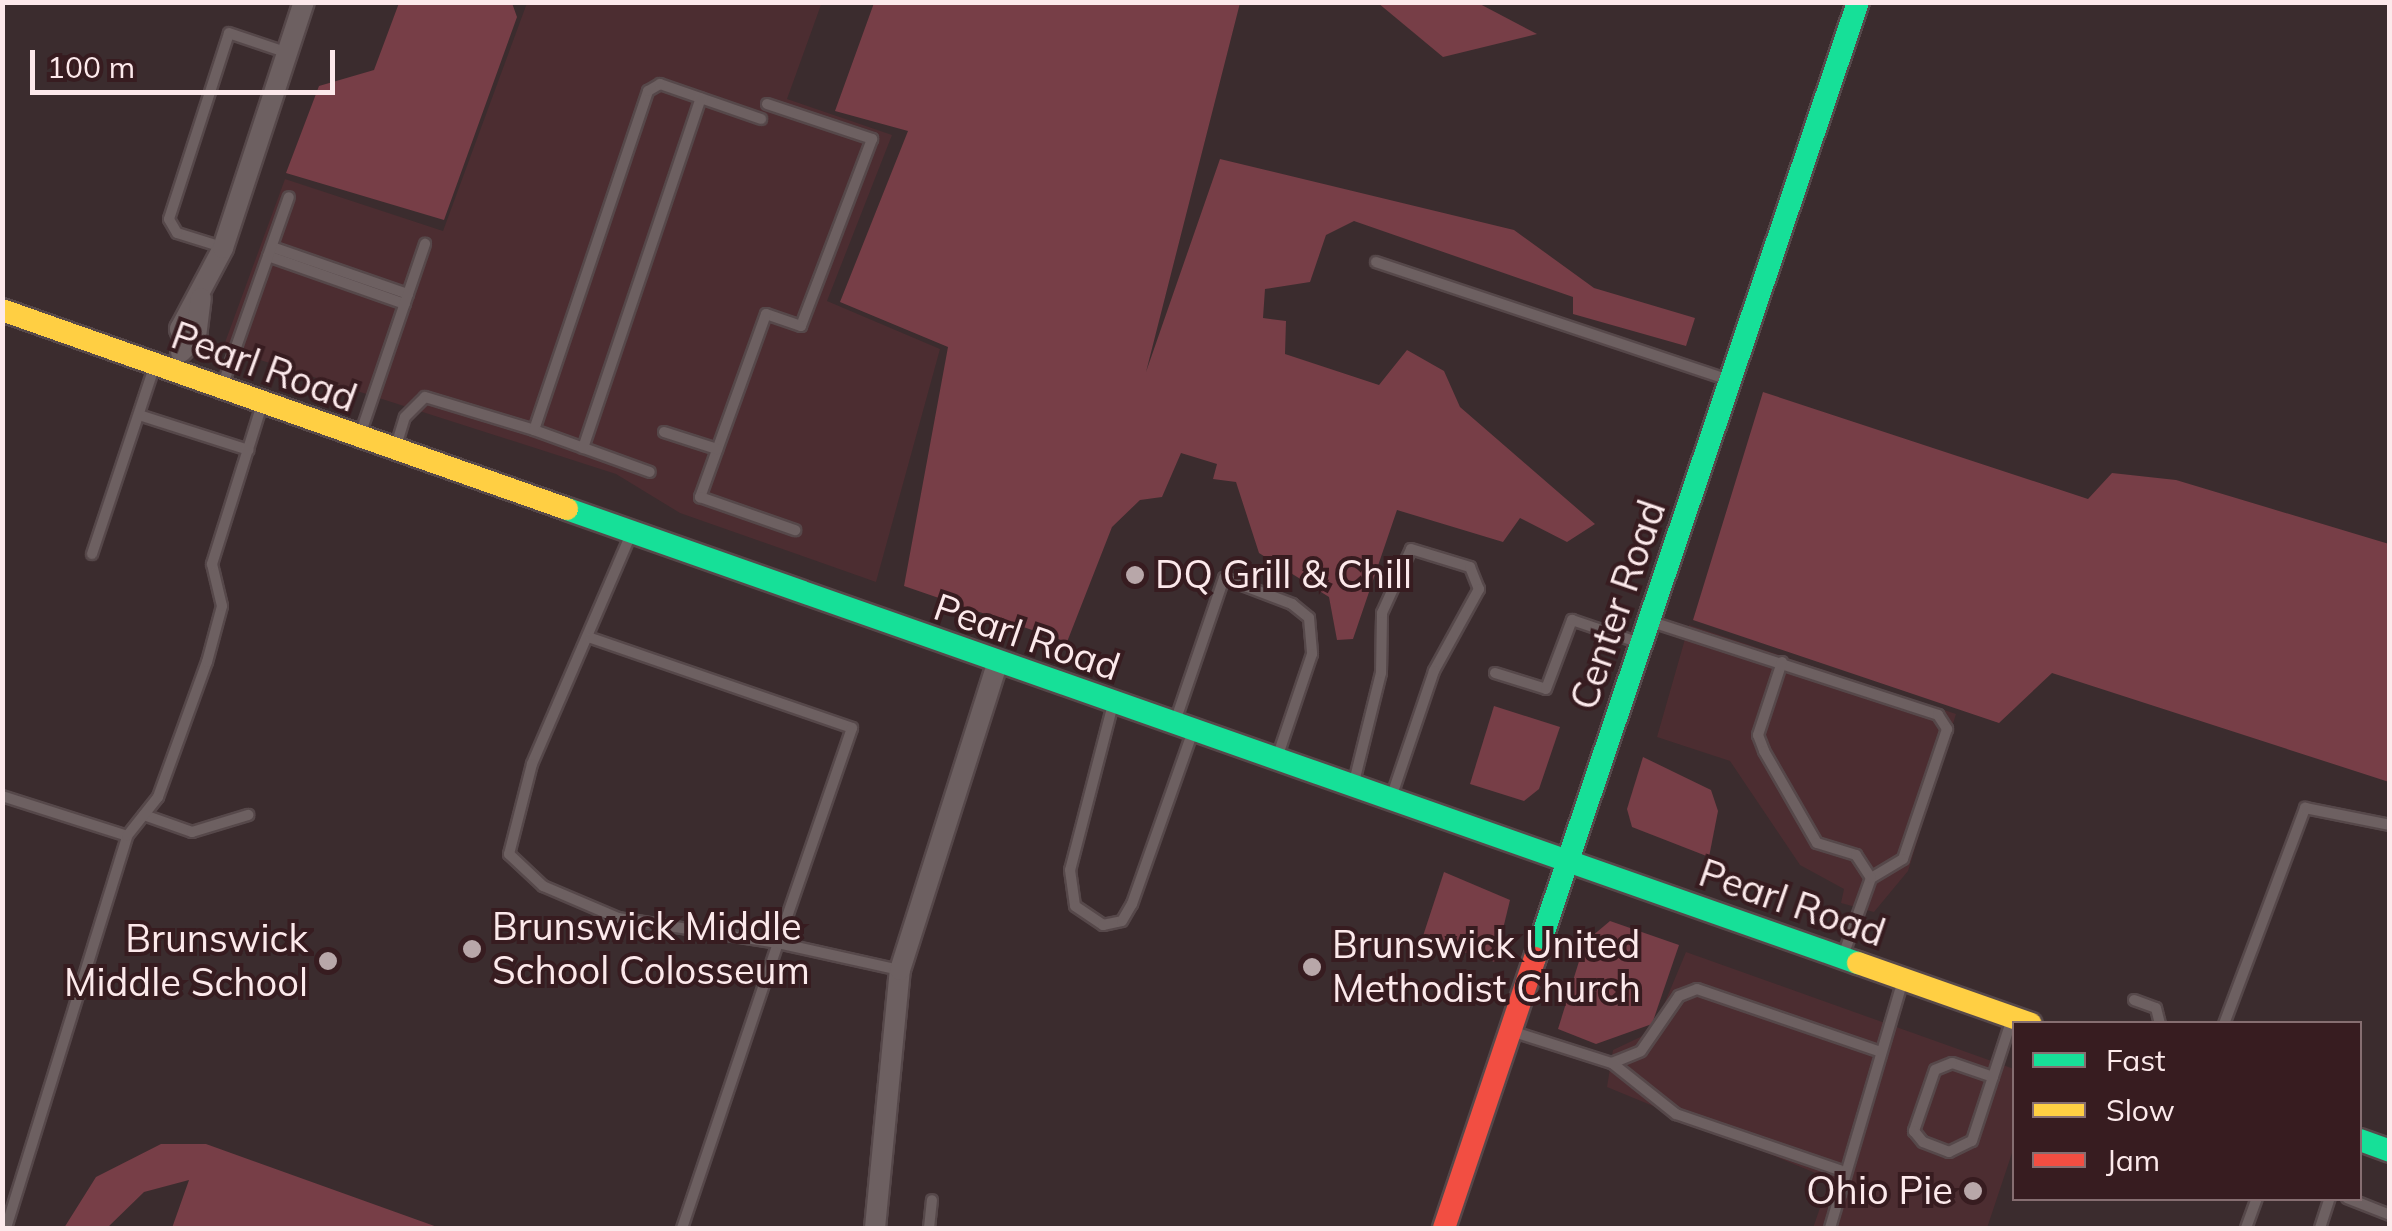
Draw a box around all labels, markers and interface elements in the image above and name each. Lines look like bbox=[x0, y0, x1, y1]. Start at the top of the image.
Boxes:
scale bar bbox=[35, 30, 340, 92]
text: 100 m bbox=[47, 48, 135, 86]
street label: Pearl Road bbox=[165, 313, 363, 421]
street label: Center Road bbox=[1561, 494, 1675, 716]
place label: DQ Grill & Chill bbox=[1155, 552, 1412, 598]
marker: DQ Grill & Chill bbox=[1124, 564, 1146, 586]
street label: Pearl Road bbox=[928, 584, 1126, 690]
street label: Pearl Road bbox=[1693, 850, 1891, 956]
place label: Brunswick Middle School Colosseum bbox=[492, 904, 810, 994]
place label: Brunswick Middle School bbox=[64, 916, 308, 1006]
place label: Brunswick United Methodist Church bbox=[1332, 922, 1641, 1012]
marker: Brunswick Middle School Colosseum bbox=[461, 938, 483, 960]
marker: Brunswick Middle School bbox=[317, 950, 339, 972]
marker: Brunswick United Methodist Church bbox=[1301, 956, 1323, 978]
legend bbox=[2012, 1021, 2362, 1201]
text: Fast bbox=[2106, 1041, 2166, 1079]
text: Slow bbox=[2106, 1091, 2175, 1129]
text: Jam bbox=[2106, 1141, 2160, 1179]
place label: Ohio Pie bbox=[1806, 1168, 1953, 1214]
marker: Ohio Pie bbox=[1962, 1180, 1984, 1202]

